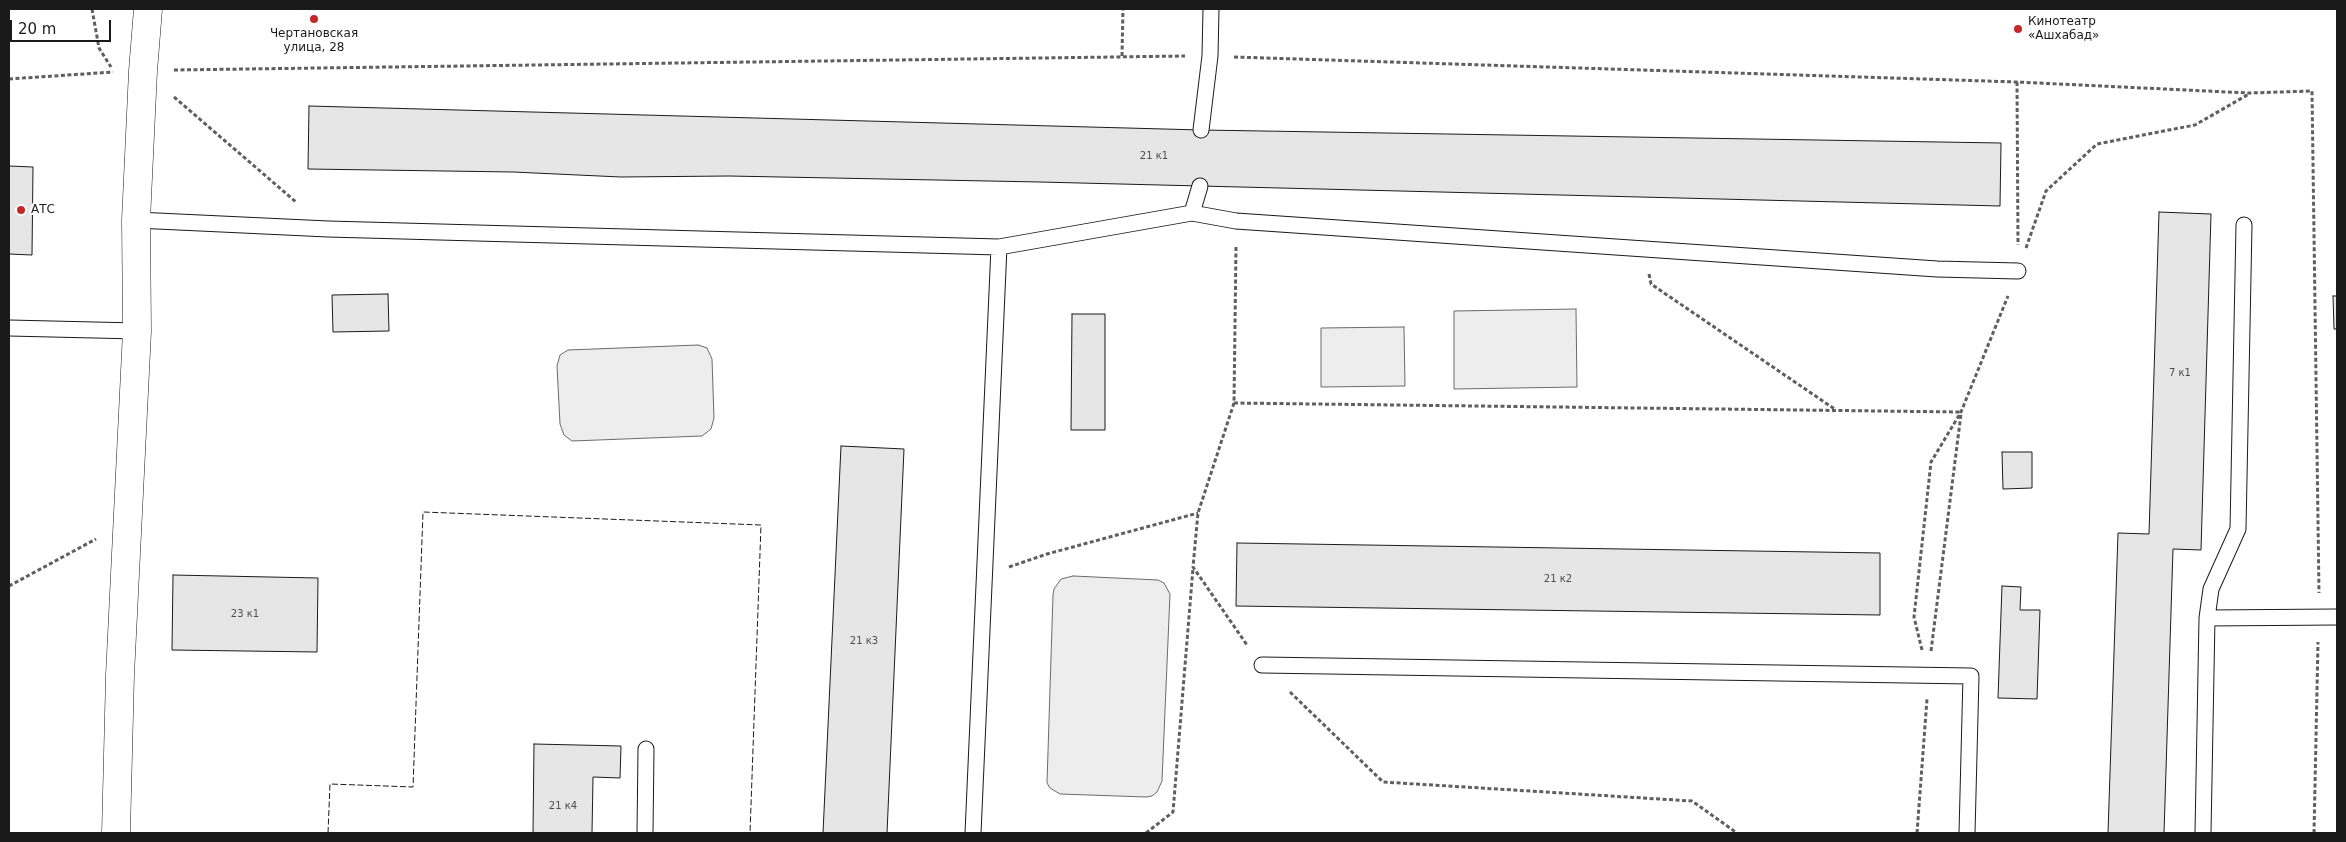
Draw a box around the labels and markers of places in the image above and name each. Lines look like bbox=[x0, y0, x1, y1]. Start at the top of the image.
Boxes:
marker: Чертановская улица, 28 bbox=[308, 13, 320, 25]
place label: Кинотеатр «Ашхабад» bbox=[2028, 15, 2099, 43]
marker: Кинотеатр «Ашхабад» bbox=[2012, 23, 2024, 35]
place label: Чертановская улица, 28 bbox=[270, 27, 358, 55]
place label: АТС bbox=[31, 203, 55, 217]
marker: АТС bbox=[15, 204, 27, 216]

